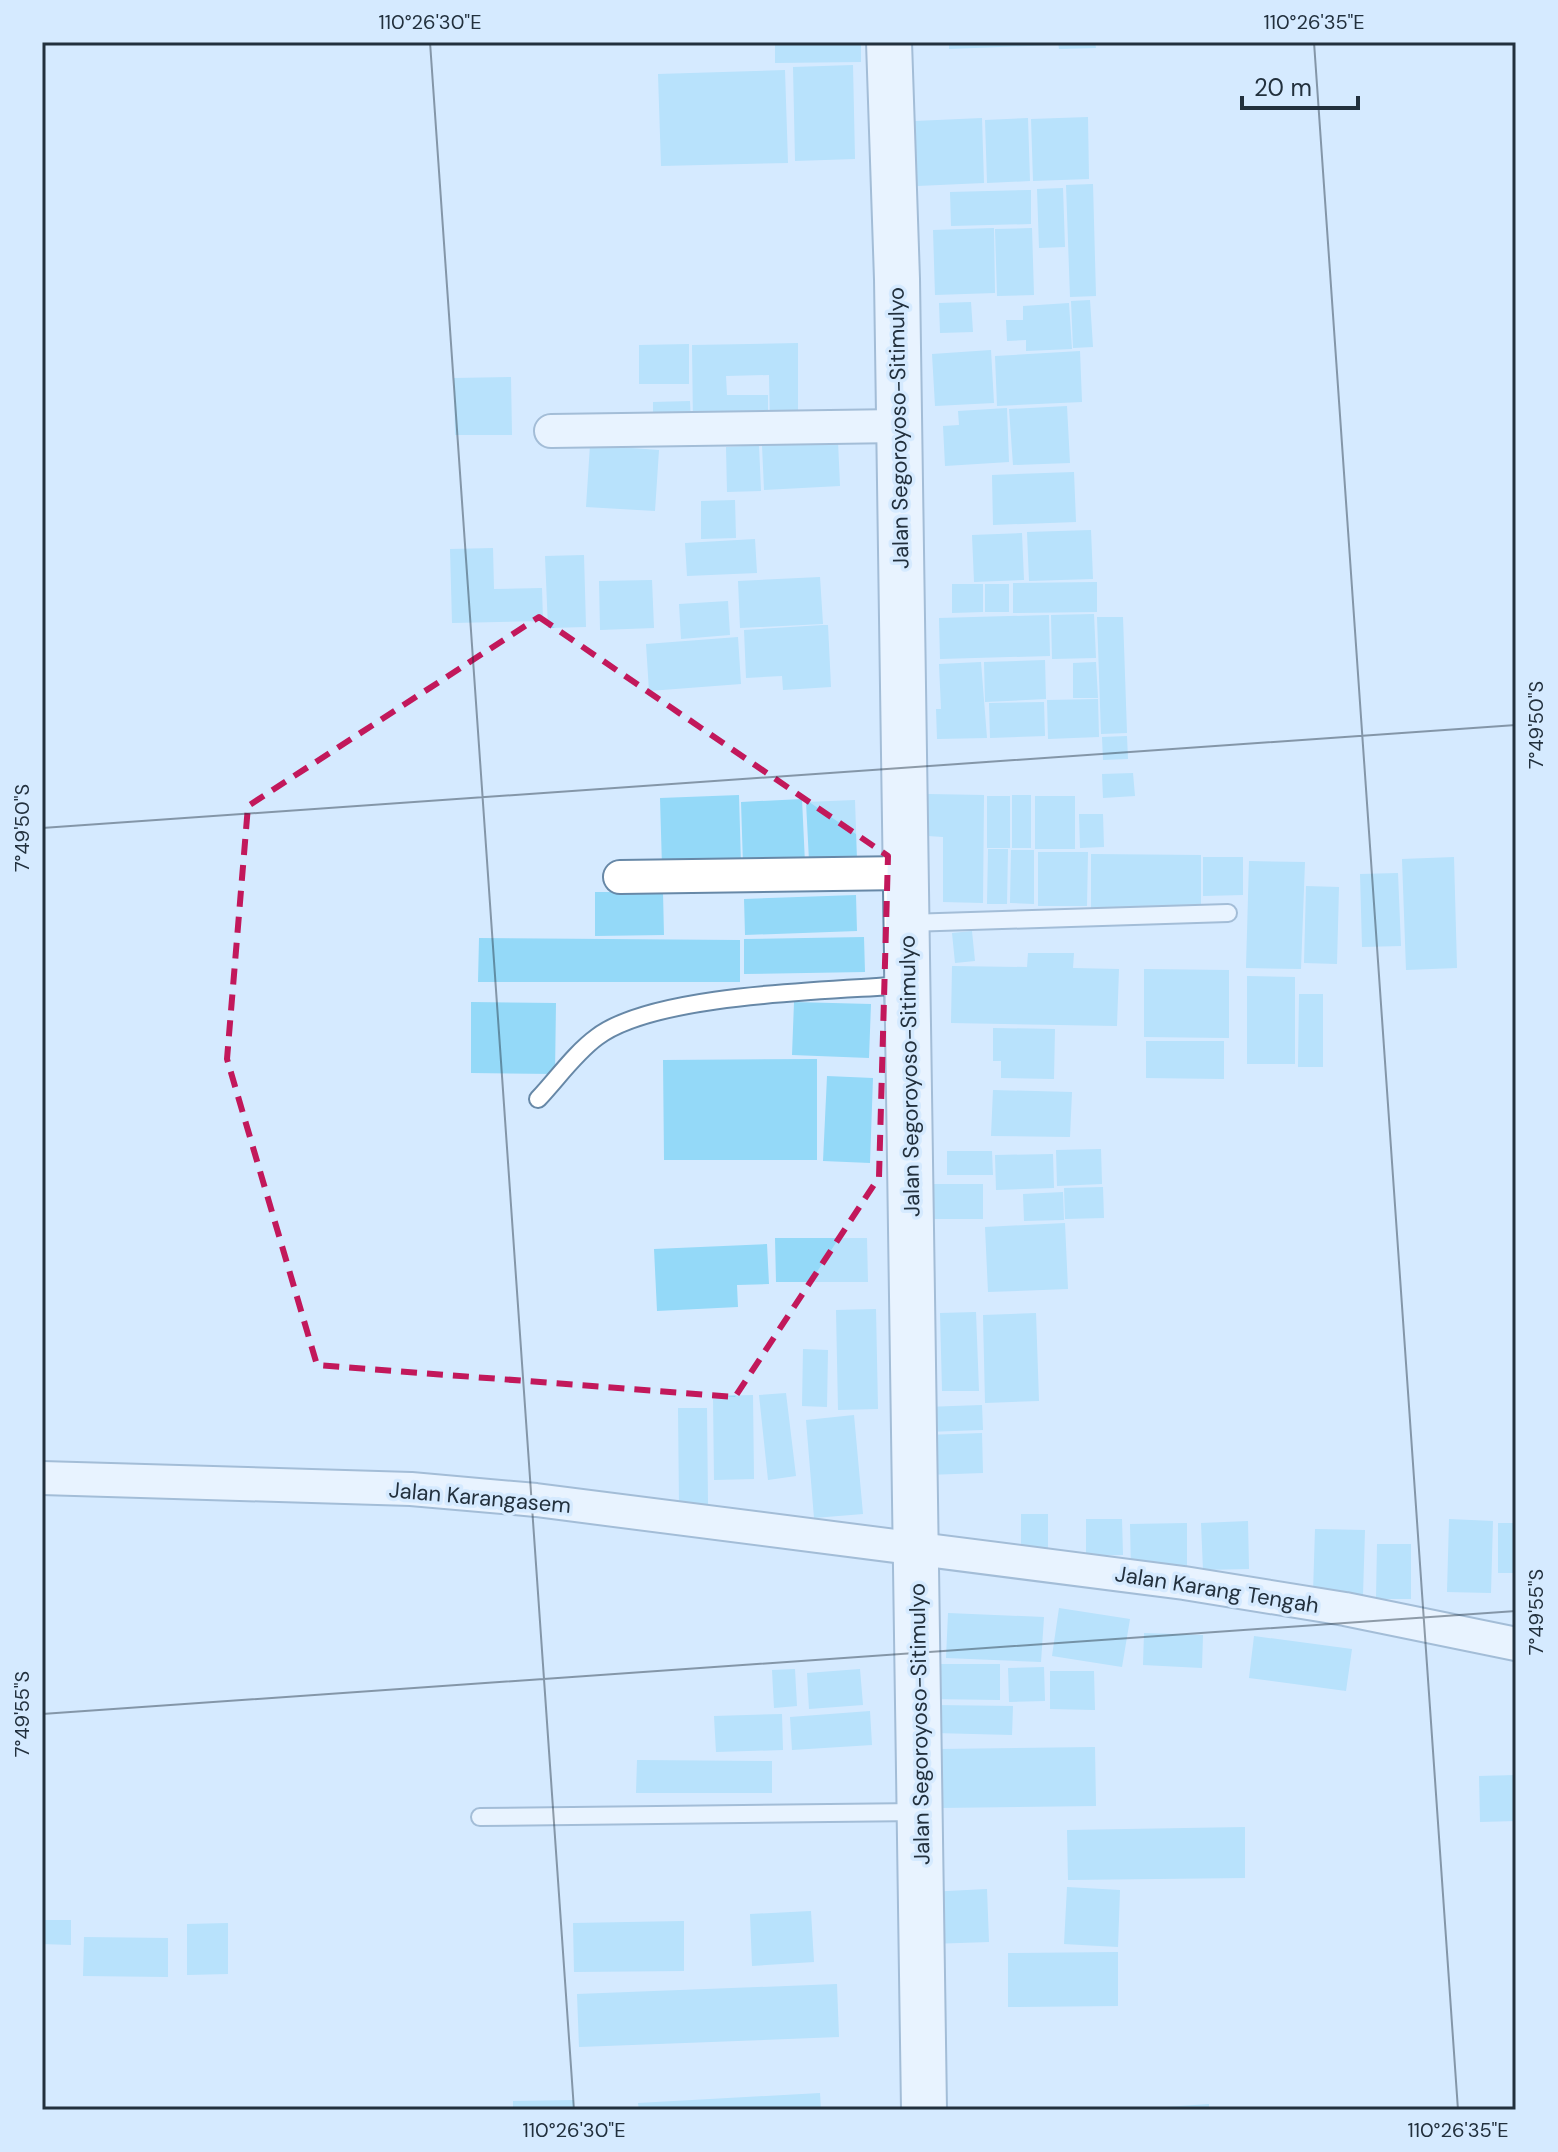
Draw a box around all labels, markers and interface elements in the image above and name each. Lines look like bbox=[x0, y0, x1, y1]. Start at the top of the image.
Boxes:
text: 110°26'30"E bbox=[379, 9, 481, 35]
text: 110°26'35"E bbox=[1263, 9, 1365, 35]
scale bar bbox=[1242, 60, 1358, 110]
text: 20 m bbox=[1254, 72, 1312, 103]
street label: Jalan Segoroyoso-Sitimulyo bbox=[882, 287, 915, 569]
text: 7°49'50"S bbox=[1523, 681, 1549, 769]
text: 7°49'50"S bbox=[9, 784, 35, 872]
street label: Jalan Segoroyoso-Sitimulyo bbox=[893, 935, 926, 1217]
street label: Jalan Karangasem bbox=[388, 1475, 572, 1520]
street label: Jalan Karang Tengah bbox=[1113, 1559, 1321, 1620]
text: 7°49'55"S bbox=[1523, 1569, 1549, 1655]
street label: Jalan Segoroyoso-Sitimulyo bbox=[903, 1583, 936, 1865]
text: 7°49'55"S bbox=[9, 1671, 35, 1757]
text: 110°26'30"E bbox=[523, 2117, 625, 2143]
text: 110°26'35"E bbox=[1407, 2117, 1509, 2143]

